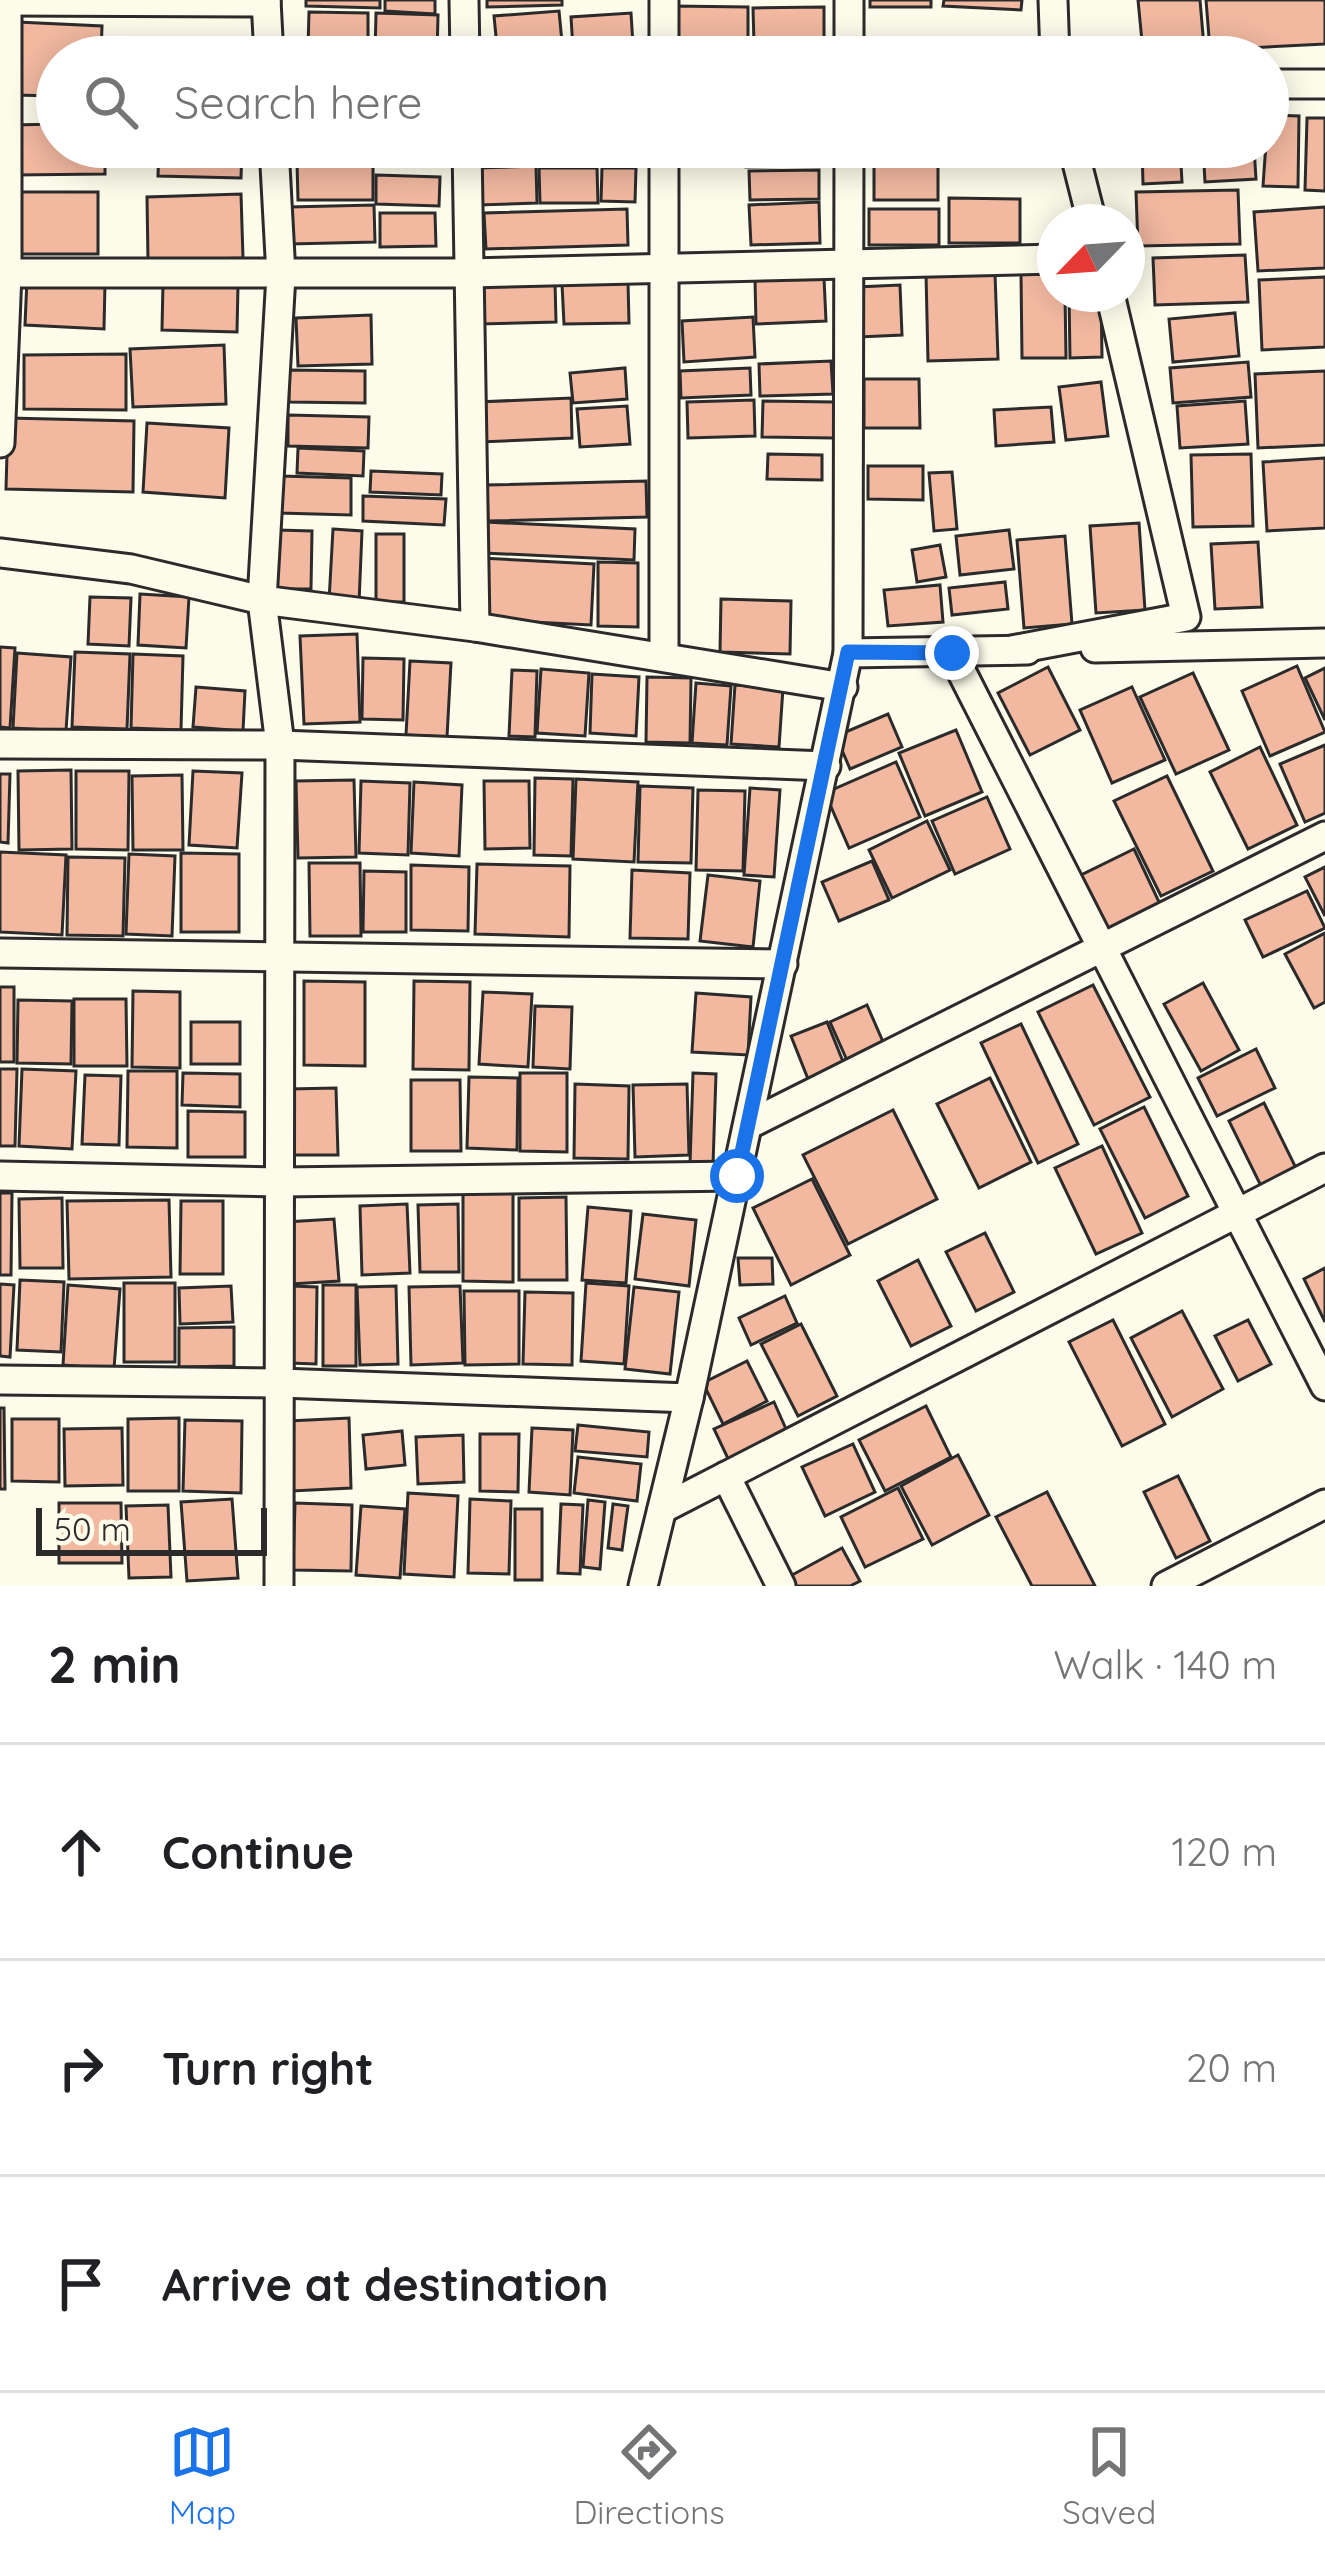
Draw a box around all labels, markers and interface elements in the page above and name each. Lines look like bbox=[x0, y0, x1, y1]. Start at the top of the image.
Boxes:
search box bbox=[36, 36, 1289, 168]
icon: search bbox=[78, 69, 144, 135]
text: Search here bbox=[174, 74, 422, 130]
north arrow bbox=[1037, 204, 1145, 312]
route end bbox=[925, 626, 979, 680]
route start bbox=[710, 1149, 764, 1203]
scale bar bbox=[36, 1502, 267, 1555]
text: 50 m bbox=[54, 1508, 131, 1549]
text: 2 min bbox=[48, 1632, 181, 1696]
text: Walk · 140 m bbox=[1053, 1640, 1277, 1689]
icon: ahead bbox=[48, 1819, 114, 1885]
text: Continue bbox=[162, 1824, 354, 1880]
text: 120 m bbox=[1172, 1827, 1277, 1876]
icon: right bbox=[48, 2035, 114, 2101]
text: Turn right bbox=[162, 2040, 374, 2096]
text: 20 m bbox=[1186, 2043, 1277, 2092]
icon: arrive bbox=[48, 2251, 114, 2317]
text: Arrive at destination bbox=[162, 2256, 608, 2312]
tab: Map bbox=[169, 2419, 236, 2532]
tab: Directions bbox=[573, 2419, 725, 2532]
tab: Saved bbox=[1062, 2419, 1156, 2532]

